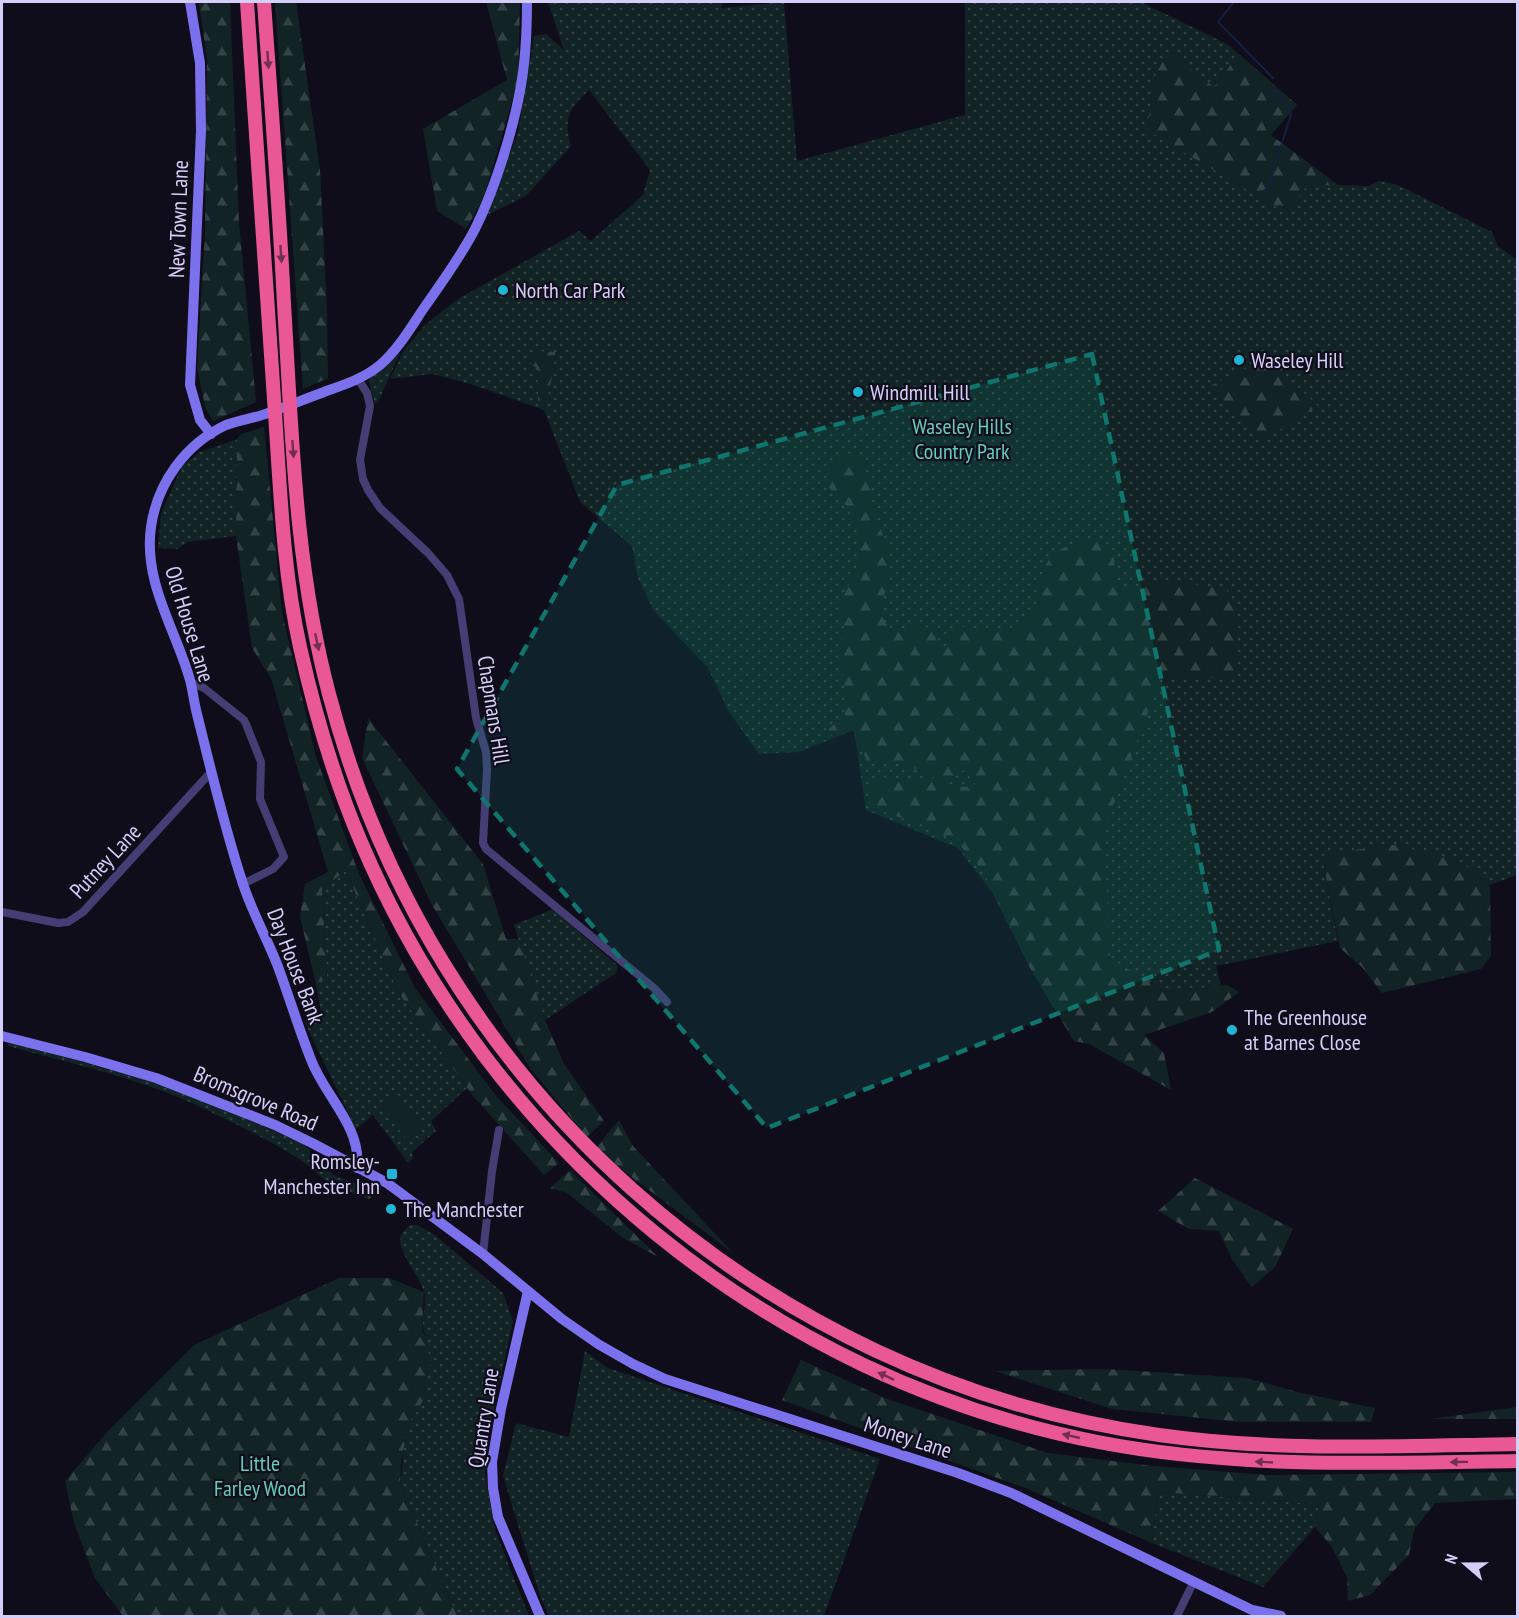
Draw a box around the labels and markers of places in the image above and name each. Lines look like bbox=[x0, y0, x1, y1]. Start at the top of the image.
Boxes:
place label: North Car Park bbox=[515, 276, 626, 304]
marker: North Car Park bbox=[496, 283, 510, 297]
place label: Waseley Hill bbox=[1251, 346, 1344, 374]
marker: Waseley Hill bbox=[1232, 353, 1246, 367]
place label: Windmill Hill bbox=[870, 378, 970, 406]
marker: Windmill Hill bbox=[851, 385, 865, 399]
place label: The Greenhouse at Barnes Close bbox=[1244, 1003, 1367, 1056]
marker: The Greenhouse at Barnes Close bbox=[1225, 1023, 1239, 1037]
place label: Romsley- Manchester Inn bbox=[263, 1147, 380, 1200]
marker: Romsley- Manchester Inn bbox=[385, 1167, 399, 1181]
place label: The Manchester bbox=[403, 1195, 524, 1223]
marker: The Manchester bbox=[384, 1202, 398, 1216]

